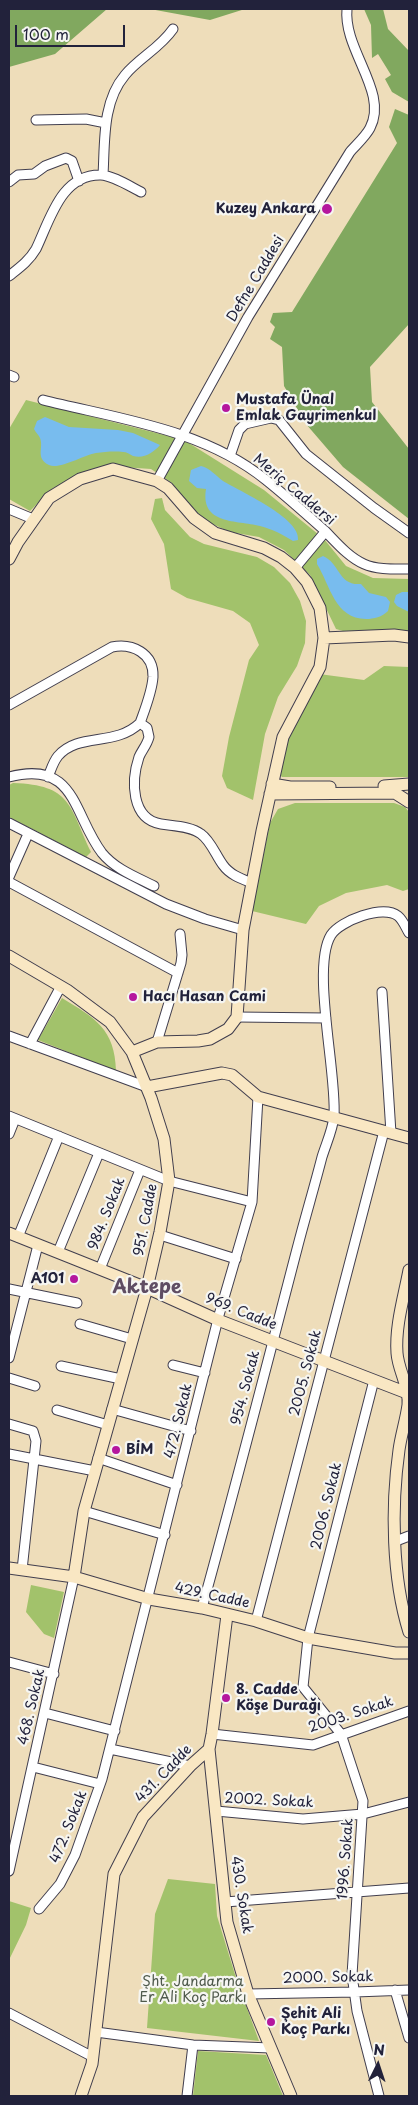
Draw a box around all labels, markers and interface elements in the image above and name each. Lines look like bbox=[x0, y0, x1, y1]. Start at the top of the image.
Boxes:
scale bar bbox=[18, 15, 128, 47]
text: 100 m bbox=[23, 22, 69, 45]
place label: Kuzey Ankara bbox=[216, 201, 316, 217]
marker: Kuzey Ankara bbox=[320, 202, 334, 216]
street label: Defne Caddesi bbox=[224, 233, 288, 325]
place label: Mustafa Ünal Emlak Gayrimenkul bbox=[236, 392, 376, 424]
marker: Mustafa Ünal Emlak Gayrimenkul bbox=[220, 402, 232, 414]
street label: Meriç Caddersi bbox=[250, 451, 338, 529]
place label: Hacı Hasan Cami bbox=[143, 989, 266, 1005]
marker: Hacı Hasan Cami bbox=[127, 991, 139, 1003]
street label: 984. Sokak bbox=[85, 1175, 129, 1253]
street label: 951. Cadde bbox=[131, 1182, 161, 1258]
place label: A101 bbox=[31, 1271, 64, 1287]
marker: A101 bbox=[68, 1273, 80, 1285]
district label: Aktepe bbox=[112, 1277, 182, 1299]
street label: 969. Cadde bbox=[203, 1290, 279, 1334]
street label: 2005. Sokak bbox=[286, 1328, 326, 1418]
street label: 954. Sokak bbox=[228, 1349, 264, 1427]
street label: 472. Sokak bbox=[162, 1382, 196, 1460]
place label: BİM bbox=[126, 1442, 153, 1458]
marker: BİM bbox=[110, 1444, 122, 1456]
street label: 2006. Sokak bbox=[308, 1461, 346, 1551]
street label: 429. Cadde bbox=[173, 1580, 251, 1612]
street label: 468. Sokak bbox=[15, 1667, 49, 1747]
place label: 8. Cadde Köşe Durağı bbox=[236, 1682, 321, 1714]
marker: 8. Cadde Köşe Durağı bbox=[220, 1692, 232, 1704]
street label: 2003. Sokak bbox=[306, 1693, 396, 1737]
street label: 431. Cadde bbox=[132, 1742, 196, 1806]
street label: 472. Sokak bbox=[47, 1788, 91, 1866]
street label: 2002. Sokak bbox=[224, 1790, 314, 1812]
street label: 1996. Sokak bbox=[335, 1818, 357, 1900]
street label: 430. Sokak bbox=[227, 1855, 255, 1935]
street label: 2000. Sokak bbox=[283, 1969, 373, 1987]
park label: Şht. Jandarma Er Ali Koç Parkı bbox=[139, 1974, 247, 2006]
place label: Şehit Ali Koç Parkı bbox=[281, 2006, 350, 2038]
marker: Şehit Ali Koç Parkı bbox=[265, 2016, 277, 2028]
text: N bbox=[373, 2039, 385, 2060]
north arrow bbox=[353, 2040, 403, 2090]

